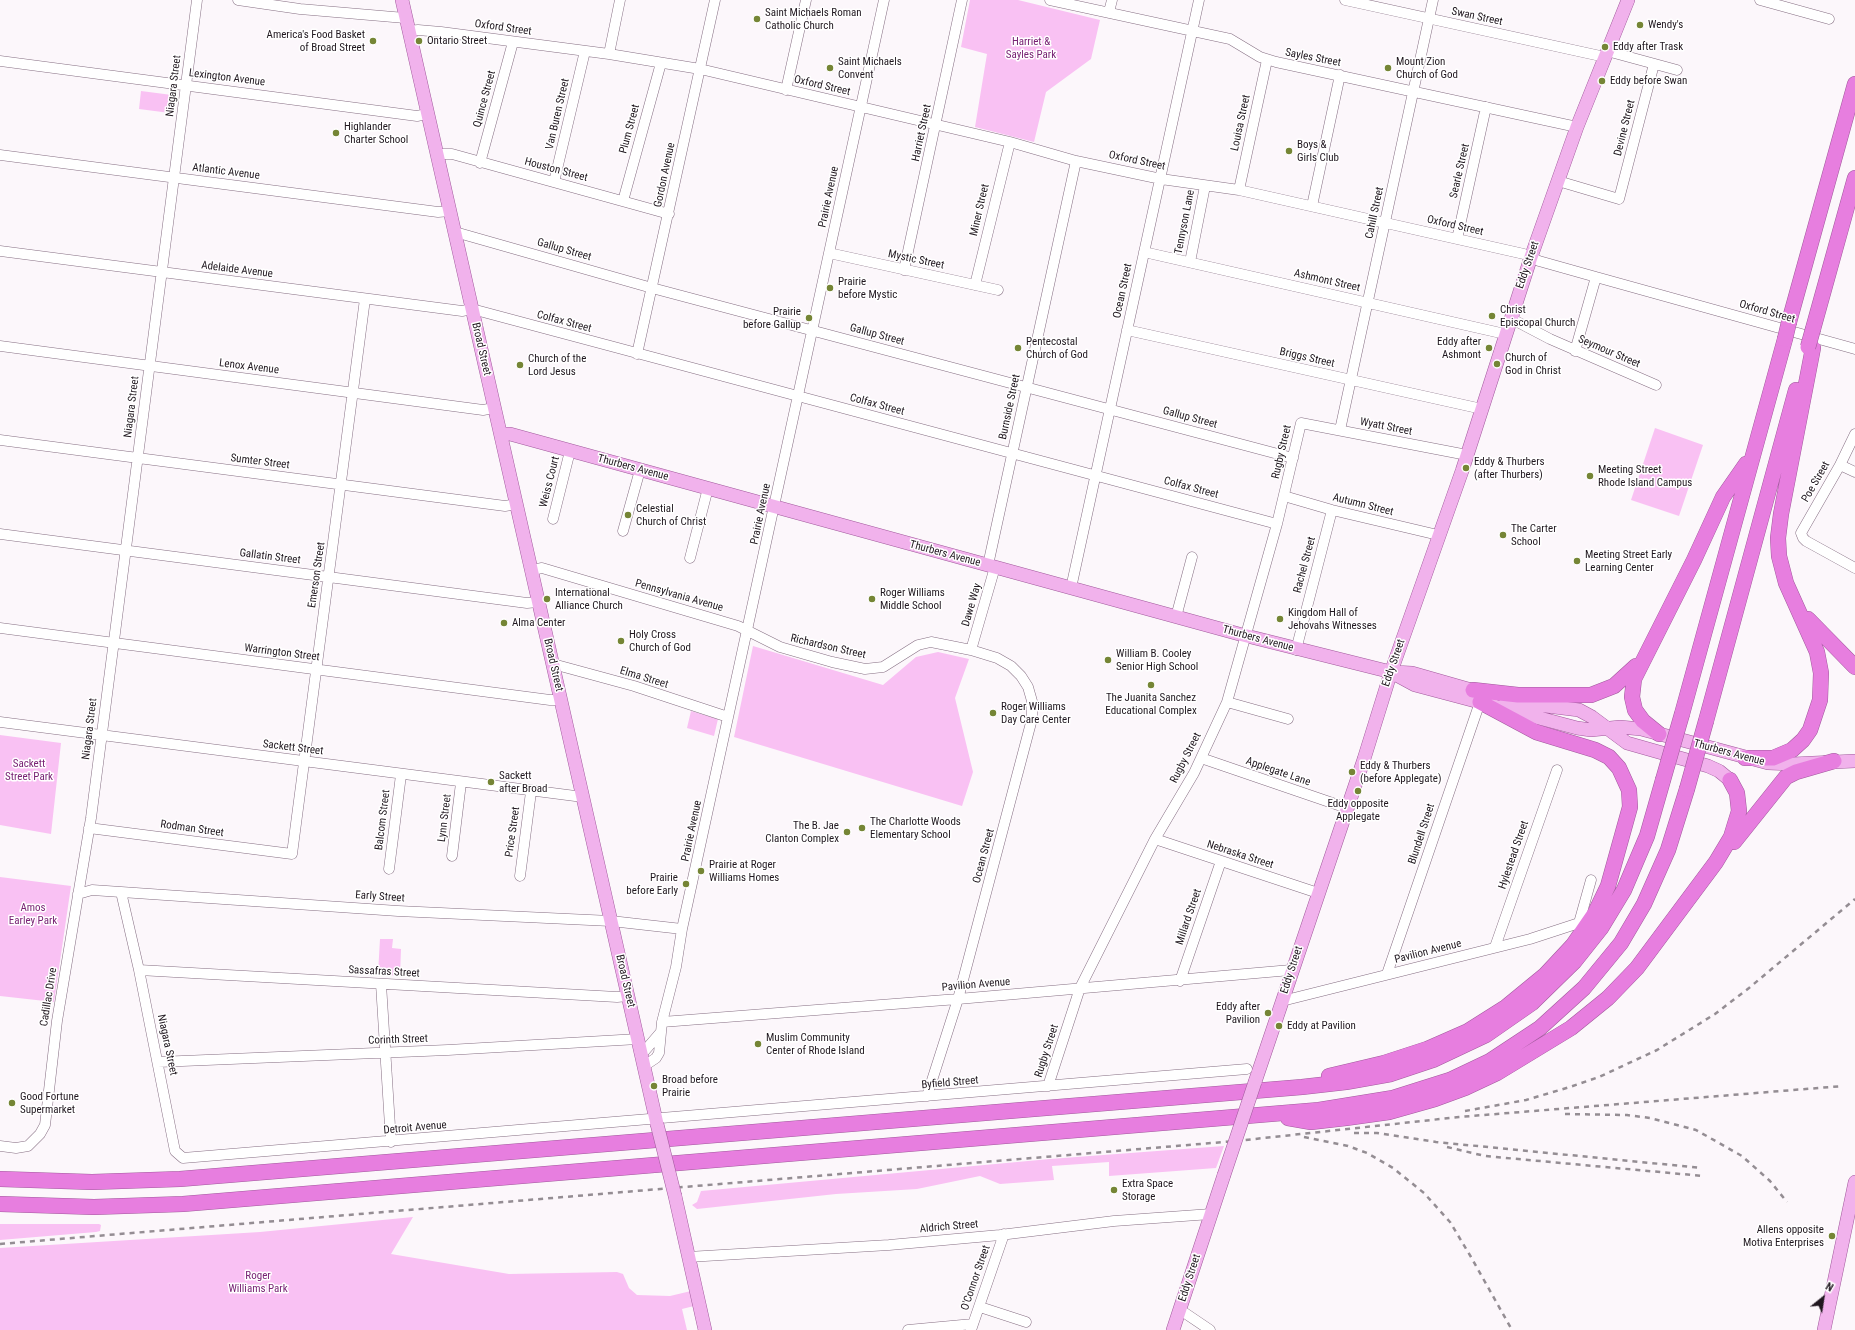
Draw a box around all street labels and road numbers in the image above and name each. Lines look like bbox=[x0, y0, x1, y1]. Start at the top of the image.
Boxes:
street label: Swan Street bbox=[1450, 5, 1504, 29]
street label: Oxford Street bbox=[474, 17, 532, 39]
street label: Sayles Street bbox=[1284, 46, 1342, 70]
street label: Niagara Street bbox=[164, 54, 184, 118]
street label: Lexington Avenue bbox=[188, 67, 266, 89]
street label: Quince Street bbox=[471, 69, 499, 129]
street label: Oxford Street bbox=[793, 73, 851, 99]
street label: Van Buren Street bbox=[543, 77, 573, 151]
street label: Louisa Street bbox=[1229, 94, 1253, 152]
street label: Devine Street bbox=[1612, 99, 1638, 157]
street label: Plum Street bbox=[617, 103, 643, 155]
street label: Harriet Street bbox=[910, 103, 934, 163]
street label: Gordon Avenue bbox=[652, 141, 678, 209]
street label: Searle Street bbox=[1447, 142, 1473, 200]
street label: Oxford Street bbox=[1108, 149, 1166, 173]
street label: Houston Street bbox=[523, 155, 589, 185]
street label: Atlantic Avenue bbox=[192, 161, 260, 183]
street label: Prairie Avenue bbox=[816, 165, 842, 229]
street label: Miner Street bbox=[968, 183, 992, 237]
street label: Cahill Street bbox=[1363, 186, 1387, 240]
street label: Tennyson Lane bbox=[1172, 189, 1198, 255]
street label: Oxford Street bbox=[1426, 213, 1484, 239]
street label: Gallup Street bbox=[535, 236, 593, 264]
street label: Eddy Street bbox=[1514, 240, 1542, 290]
street label: Mystic Street bbox=[887, 248, 945, 272]
street label: Adelaide Avenue bbox=[200, 259, 274, 281]
street label: Ocean Street bbox=[1111, 262, 1135, 320]
street label: Ashmont Street bbox=[1293, 267, 1361, 295]
street label: Oxford Street bbox=[1738, 298, 1796, 326]
street label: Colfax Street bbox=[535, 308, 593, 336]
street label: Broad Street bbox=[469, 321, 493, 377]
street label: Gallup Street bbox=[848, 321, 906, 349]
street label: Seymour Street bbox=[1576, 333, 1642, 371]
street label: Briggs Street bbox=[1278, 345, 1336, 371]
street label: Lenox Avenue bbox=[218, 357, 280, 377]
street label: Burnside Street bbox=[997, 373, 1023, 441]
street label: Niagara Street bbox=[122, 375, 142, 439]
street label: Colfax Street bbox=[848, 391, 906, 419]
street label: Gallup Street bbox=[1161, 404, 1219, 432]
street label: Wyatt Street bbox=[1359, 415, 1413, 439]
street label: Rugby Street bbox=[1269, 424, 1295, 480]
street label: Sumter Street bbox=[230, 452, 290, 472]
street label: Thurbers Avenue bbox=[596, 452, 670, 484]
street label: Weiss Court bbox=[537, 455, 563, 509]
street label: Poe Street bbox=[1799, 459, 1833, 505]
street label: Colfax Street bbox=[1162, 474, 1220, 502]
street label: Prairie Avenue bbox=[748, 482, 774, 546]
street label: Autumn Street bbox=[1331, 491, 1395, 519]
street label: Rachel Street bbox=[1291, 536, 1319, 594]
street label: Thurbers Avenue bbox=[908, 538, 982, 570]
street label: Emerson Street bbox=[306, 541, 328, 609]
street label: Gallatin Street bbox=[239, 547, 301, 567]
street label: Pennsylvania Avenue bbox=[633, 577, 725, 615]
street label: Dawe Way bbox=[960, 582, 984, 628]
street label: Thurbers Avenue bbox=[1221, 623, 1295, 655]
street label: Richardson Street bbox=[789, 632, 867, 662]
street label: Broad Street bbox=[541, 637, 565, 693]
street label: Eddy Street bbox=[1380, 638, 1408, 688]
street label: Warrington Street bbox=[244, 642, 320, 664]
street label: Elma Street bbox=[618, 664, 670, 692]
street label: Niagara Street bbox=[80, 697, 100, 761]
street label: Rugby Street bbox=[1168, 731, 1204, 785]
street label: Thurbers Avenue bbox=[1692, 737, 1766, 769]
street label: Sackett Street bbox=[262, 738, 324, 758]
street label: Applegate Lane bbox=[1244, 755, 1312, 789]
street label: Balcom Street bbox=[373, 789, 393, 851]
street label: Lynn Street bbox=[436, 793, 454, 843]
street label: Prairie Avenue bbox=[679, 799, 705, 863]
street label: Blundell Street bbox=[1406, 802, 1438, 866]
street label: Price Street bbox=[503, 806, 523, 858]
street label: Rodman Street bbox=[159, 818, 225, 840]
street label: Hylestead Street bbox=[1496, 819, 1532, 891]
street label: Ocean Street bbox=[970, 827, 998, 885]
street label: Nebraska Street bbox=[1205, 838, 1275, 872]
street label: Millard Street bbox=[1173, 887, 1205, 947]
street label: Early Street bbox=[355, 889, 405, 905]
street label: Pavilion Avenue bbox=[1393, 937, 1463, 967]
street label: Eddy Street bbox=[1278, 945, 1306, 995]
street label: Broad Street bbox=[613, 953, 637, 1009]
street label: Sassafras Street bbox=[348, 964, 420, 980]
street label: Cadillac Drive bbox=[38, 967, 60, 1027]
street label: Pavilion Avenue bbox=[941, 975, 1011, 995]
street label: Niagara Street bbox=[154, 1013, 180, 1077]
street label: Rugby Street bbox=[1032, 1023, 1062, 1079]
street label: Corinth Street bbox=[368, 1032, 428, 1048]
street label: Byfield Street bbox=[921, 1074, 979, 1092]
street label: Detroit Avenue bbox=[383, 1119, 447, 1137]
street label: Aldrich Street bbox=[919, 1218, 979, 1236]
street label: O'Connor Street bbox=[959, 1244, 993, 1312]
street label: Eddy Street bbox=[1176, 1253, 1204, 1303]

